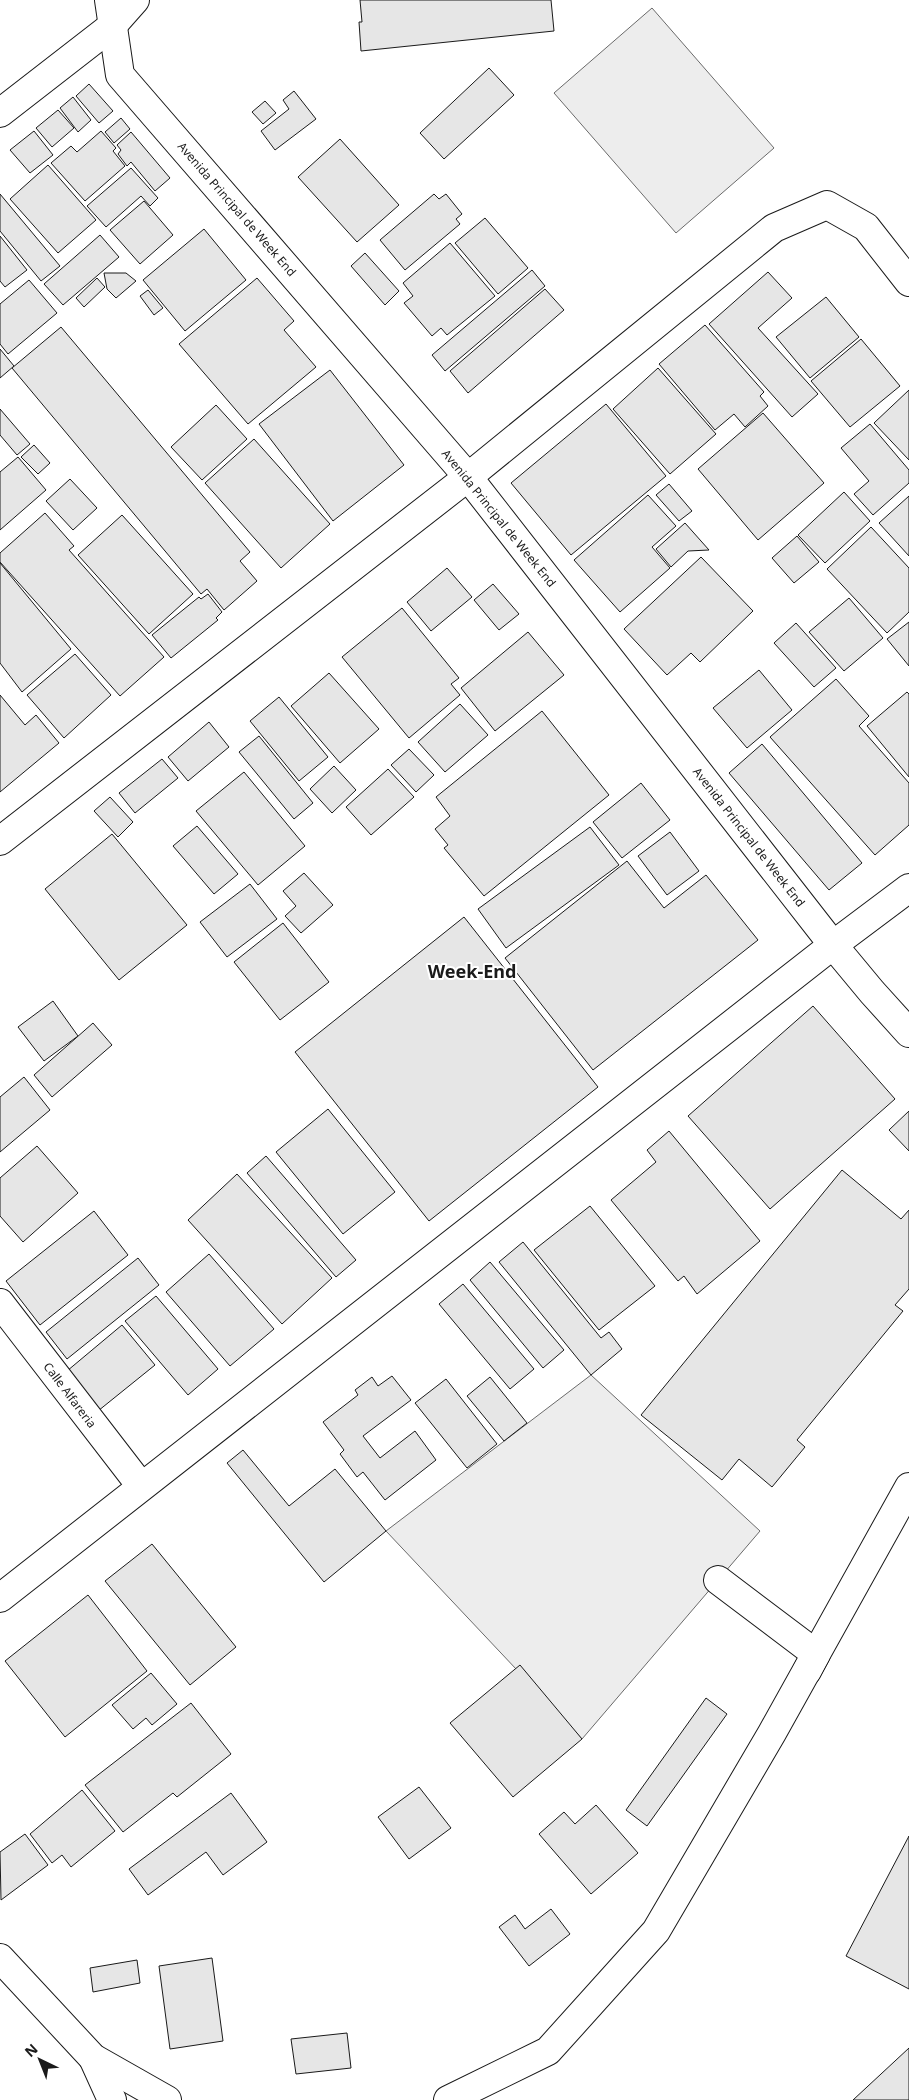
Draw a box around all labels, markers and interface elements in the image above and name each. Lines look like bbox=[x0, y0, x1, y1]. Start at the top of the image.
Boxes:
street label: Avenida Principal de Week End bbox=[174, 138, 300, 280]
street label: Avenida Principal de Week End bbox=[438, 445, 560, 591]
street label: Avenida Principal de Week End bbox=[689, 764, 809, 910]
district label: Week-End bbox=[428, 959, 516, 983]
street label: Calle Alfareria bbox=[40, 1359, 100, 1431]
north arrow bbox=[15, 2035, 65, 2085]
text: N bbox=[20, 2039, 41, 2061]

